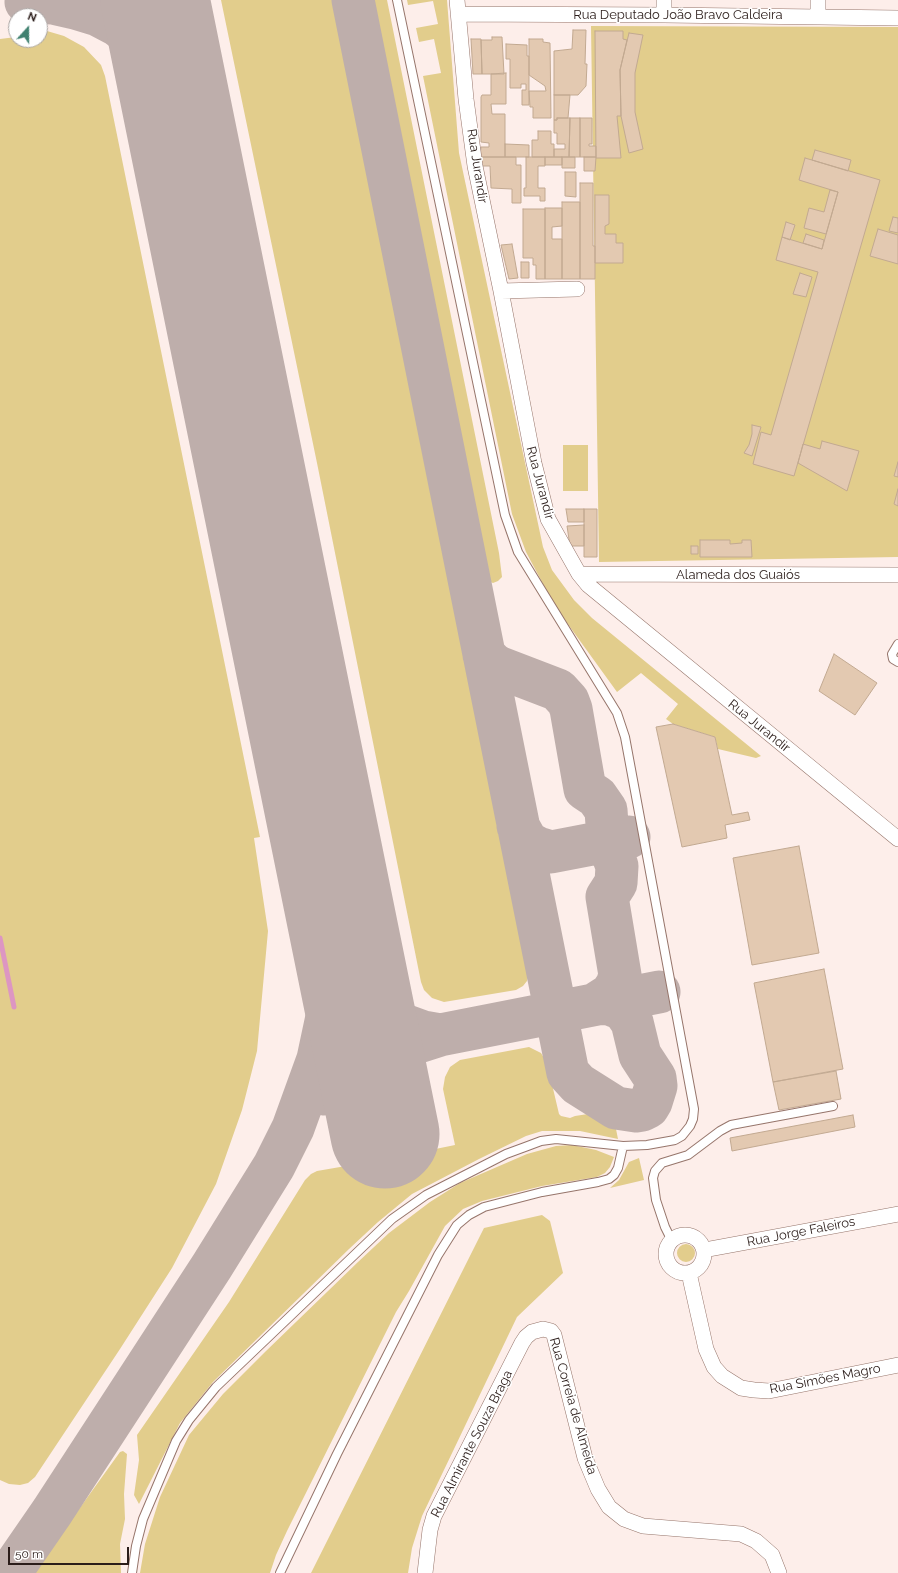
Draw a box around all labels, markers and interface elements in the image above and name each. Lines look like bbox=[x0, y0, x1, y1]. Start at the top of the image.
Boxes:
street label: Rua Deputado João Bravo Caldeira bbox=[573, 7, 783, 23]
north arrow bbox=[8, 8, 48, 48]
text: N bbox=[26, 10, 38, 25]
street label: Rua Jurandir bbox=[463, 128, 491, 204]
street label: Rua Jurandir bbox=[523, 445, 557, 521]
street label: Alameda dos Guaiós bbox=[676, 567, 800, 583]
street label: Rua Jurandir bbox=[725, 696, 793, 756]
street label: Rua Jorge Faleiros bbox=[746, 1214, 856, 1250]
street label: Rua Correia de Almeida bbox=[546, 1336, 600, 1476]
street label: Rua Simões Magro bbox=[768, 1361, 882, 1397]
street label: Rua Almirante Souza Braga bbox=[428, 1368, 516, 1520]
scale bar bbox=[10, 1539, 131, 1565]
text: 50 m bbox=[15, 1547, 43, 1561]

